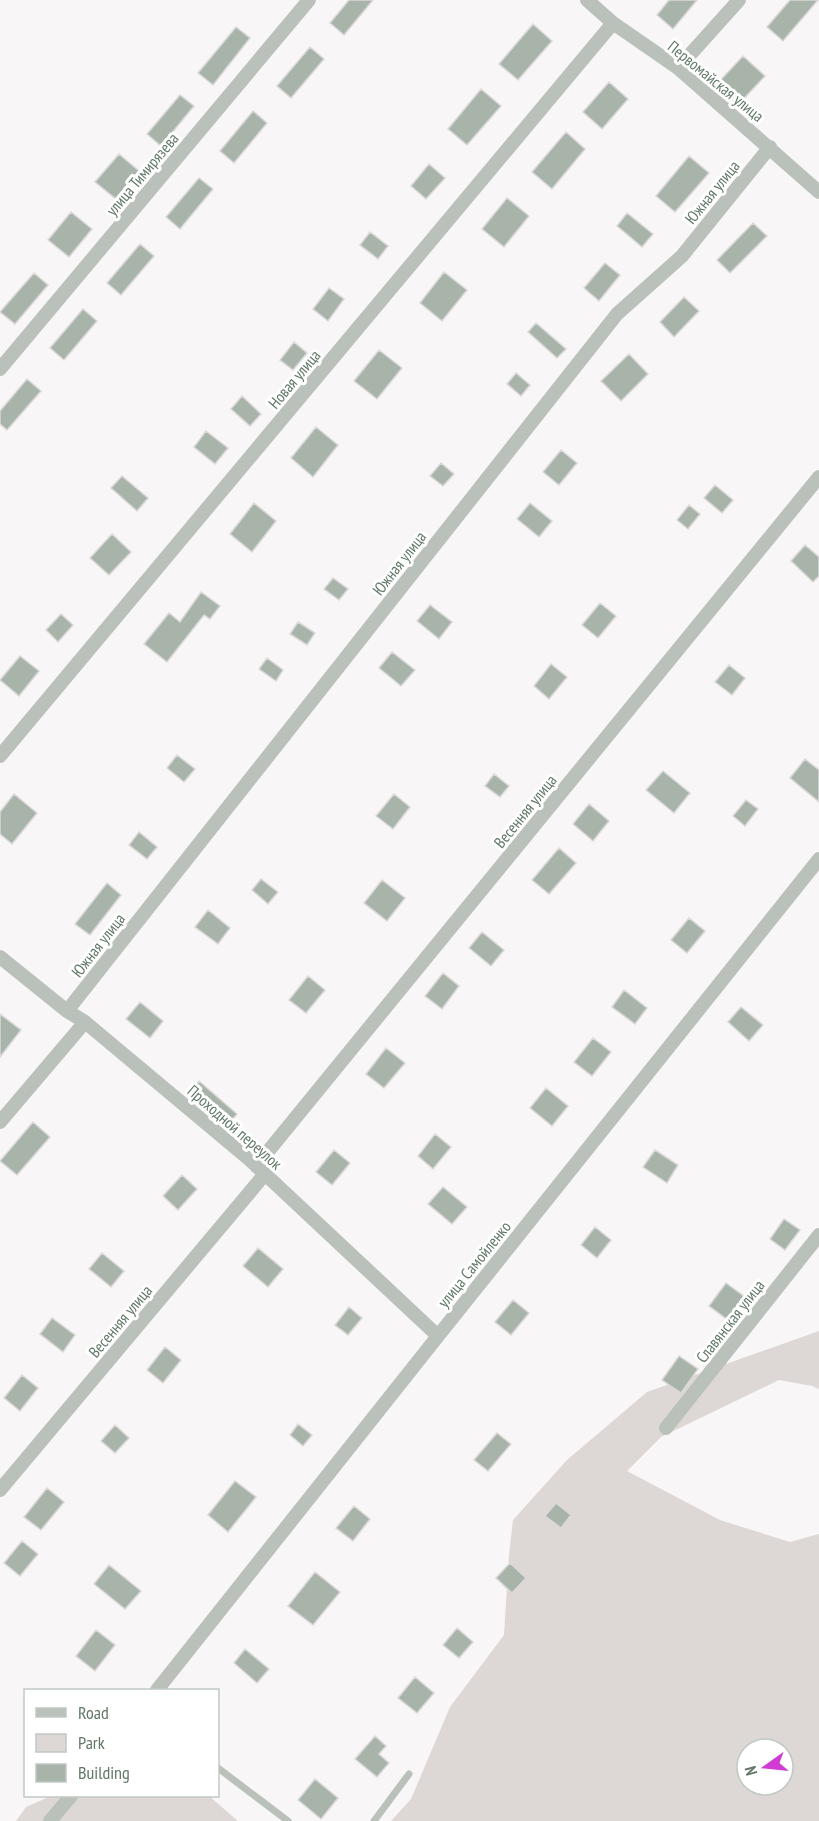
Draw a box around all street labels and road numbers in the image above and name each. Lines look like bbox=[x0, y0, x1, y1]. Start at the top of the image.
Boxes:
street label: Первомайская улица bbox=[664, 36, 768, 126]
street label: улица Тимирязева bbox=[102, 128, 182, 220]
street label: Южная улица bbox=[680, 156, 744, 228]
street label: Новая улица bbox=[264, 346, 324, 412]
street label: Южная улица bbox=[368, 527, 430, 599]
street label: Весенняя улица bbox=[489, 770, 561, 852]
street label: Южная улица bbox=[67, 909, 129, 981]
street label: Проходной переулок bbox=[184, 1080, 287, 1174]
street label: улица Самойленко bbox=[433, 1217, 515, 1311]
street label: Славянская улица bbox=[691, 1275, 769, 1367]
street label: Весенняя улица bbox=[84, 1281, 156, 1361]

